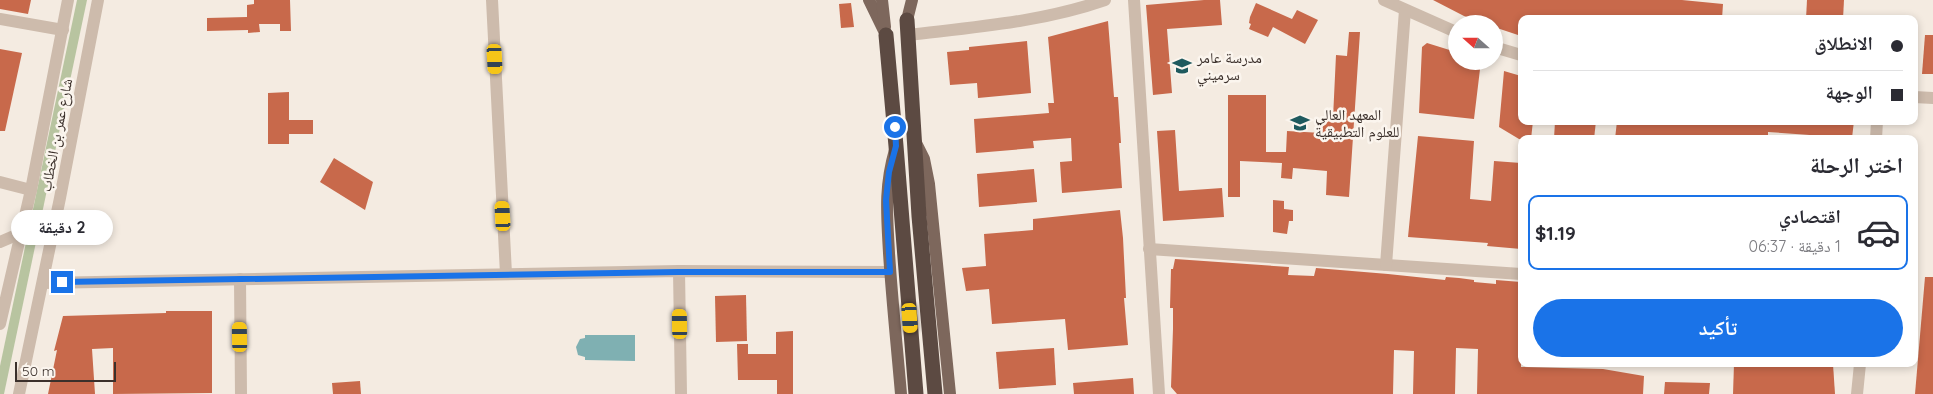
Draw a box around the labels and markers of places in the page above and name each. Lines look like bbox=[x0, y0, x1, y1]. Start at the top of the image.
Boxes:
place label: مدرسة عامر سرميني bbox=[1196, 48, 1262, 86]
school or university icon: مدرسة عامر سرميني bbox=[1171, 55, 1193, 77]
place label: المعهد العالي للعلوم التطبيقية bbox=[1315, 105, 1400, 142]
school or university icon: المعهد العالي للعلوم التطبيقية bbox=[1289, 112, 1311, 134]

